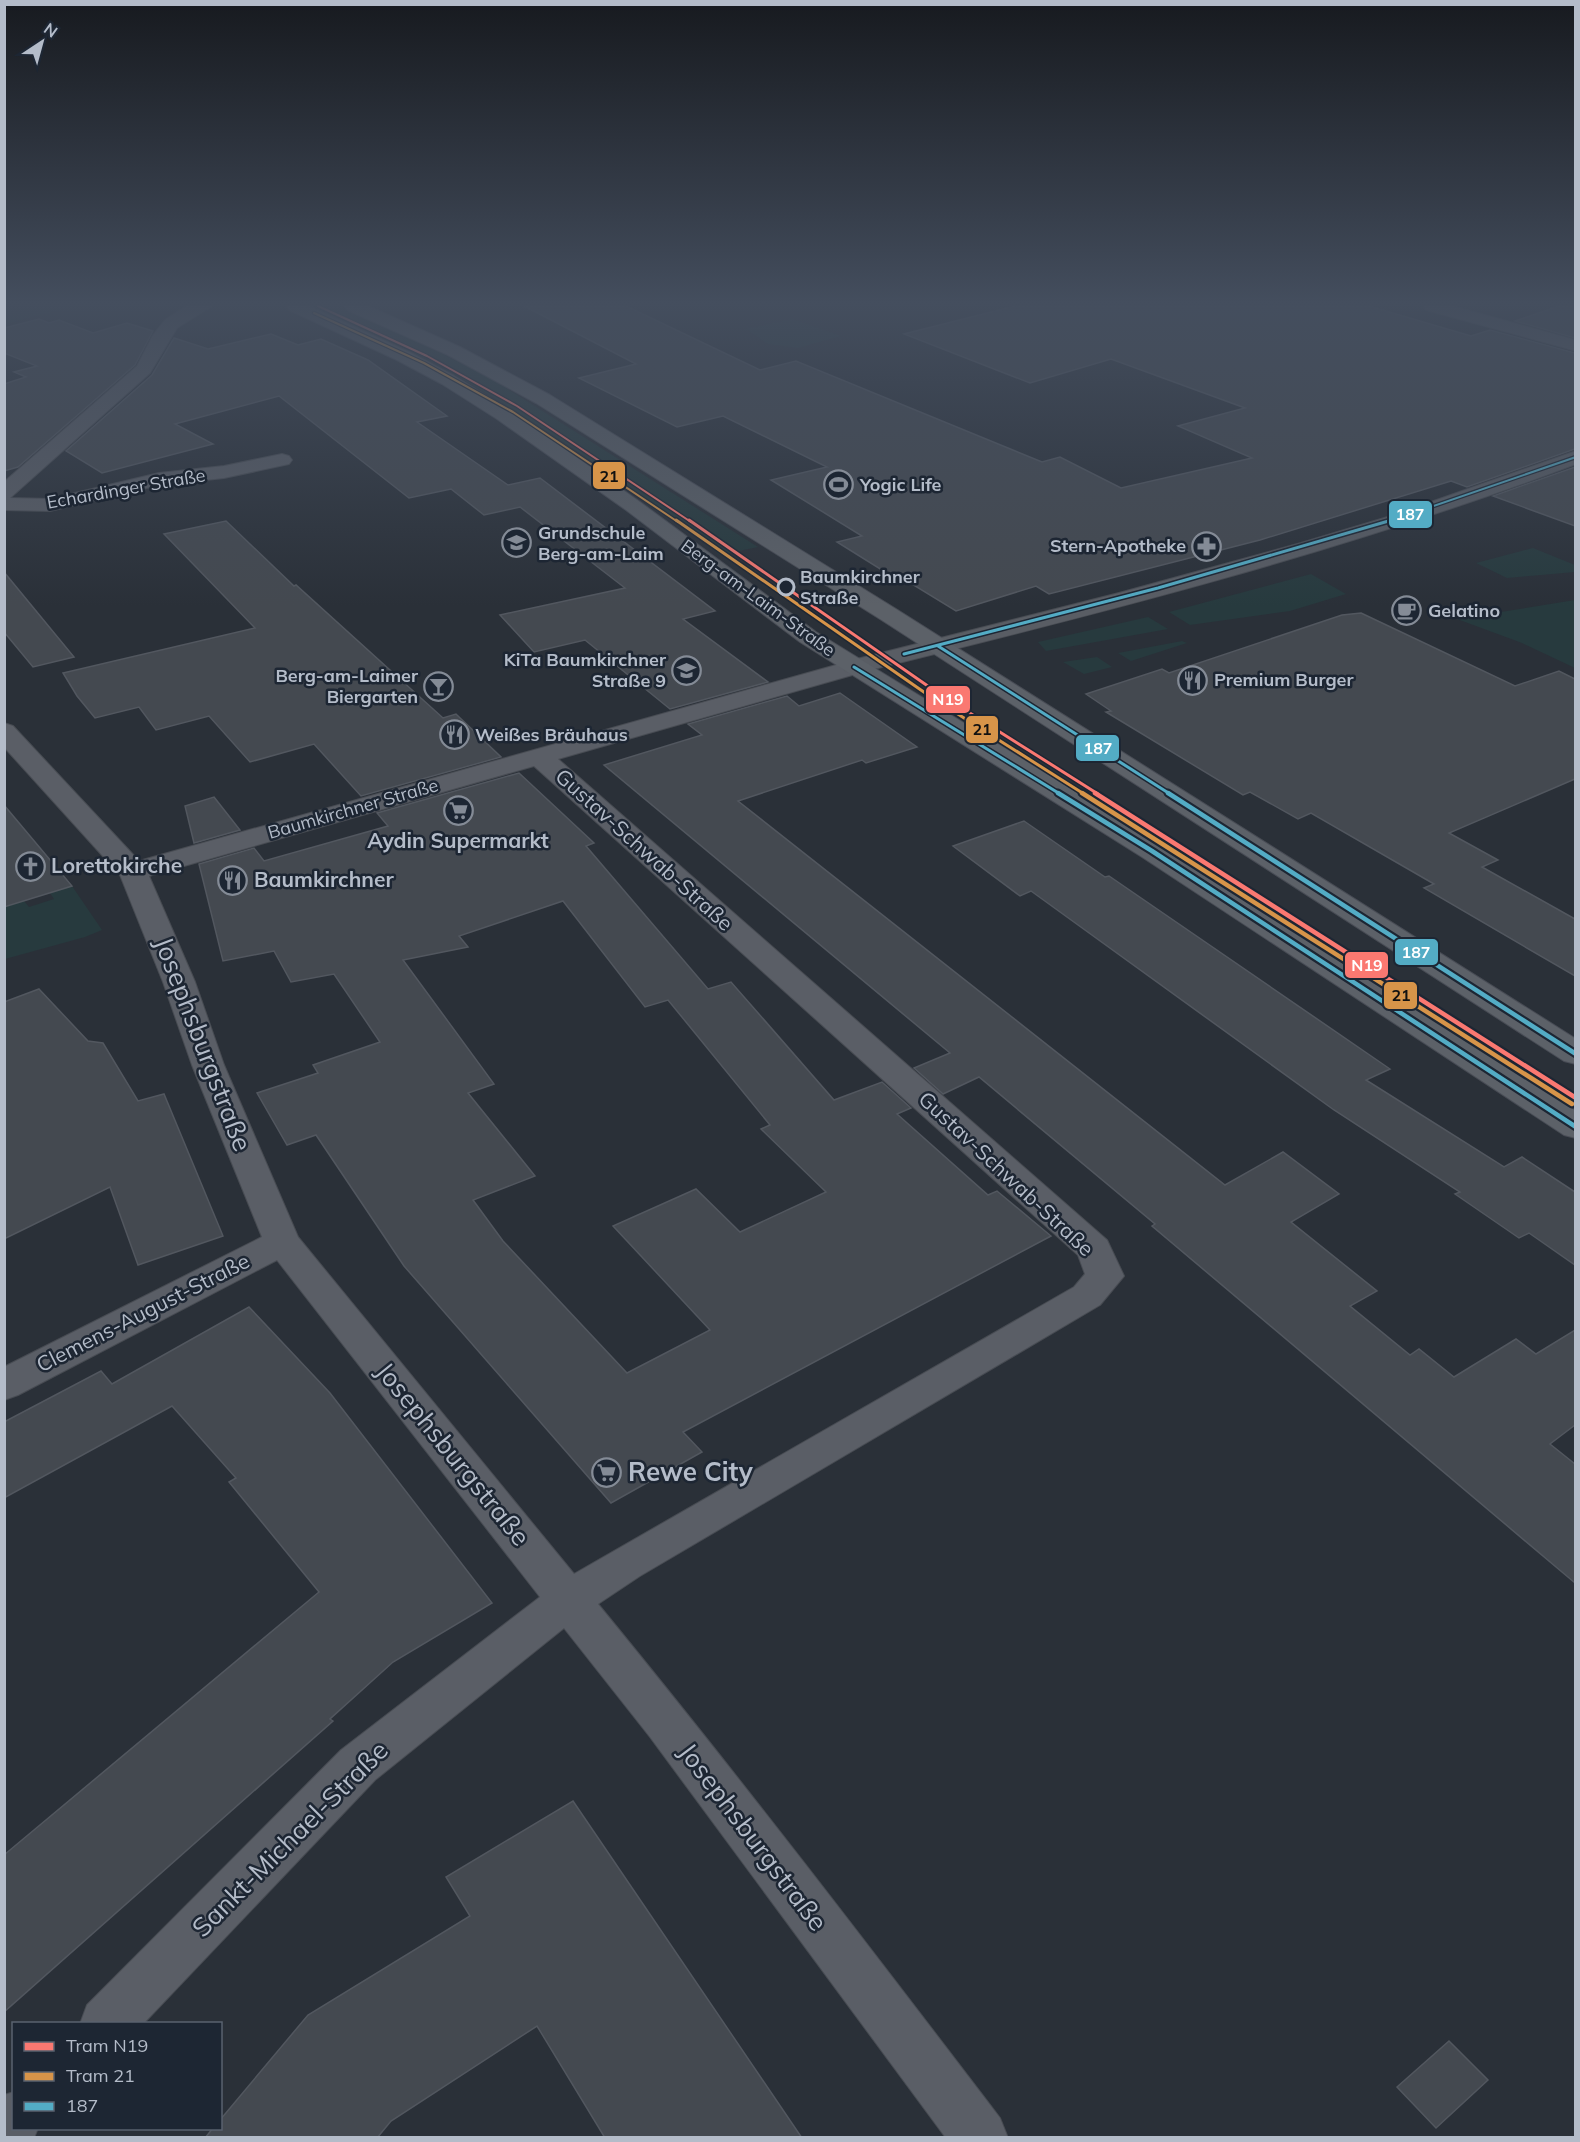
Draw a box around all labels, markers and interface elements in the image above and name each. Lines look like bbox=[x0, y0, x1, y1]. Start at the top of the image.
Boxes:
north arrow bbox=[12, 12, 72, 72]
text: N bbox=[40, 18, 62, 42]
line badge: 21 bbox=[592, 461, 626, 490]
street label: Echardinger Straße bbox=[45, 463, 207, 514]
text: 21 bbox=[599, 466, 619, 486]
sports icon: Yogic Life bbox=[823, 469, 855, 501]
place label: Yogic Life bbox=[859, 473, 942, 496]
line badge: 187 bbox=[1388, 500, 1433, 529]
text: 187 bbox=[1396, 504, 1424, 524]
place label: Grundschule Berg-am-Laim bbox=[538, 521, 664, 565]
school or university icon: Grundschule Berg-am-Laim bbox=[501, 527, 533, 559]
pharmacy icon: Stern-Apotheke bbox=[1191, 530, 1223, 562]
street label: Berg-am-Laim-Straße bbox=[677, 534, 840, 661]
place label: Stern-Apotheke bbox=[1050, 534, 1186, 557]
place label: Baumkirchner Straße bbox=[800, 565, 921, 609]
marker: Baumkirchner Straße bbox=[777, 578, 795, 596]
cafe icon: Gelatino bbox=[1391, 595, 1423, 627]
place label: Gelatino bbox=[1428, 599, 1500, 622]
place label: KiTa Baumkirchner Straße 9 bbox=[504, 648, 667, 692]
school or university icon: KiTa Baumkirchner Straße 9 bbox=[671, 654, 703, 686]
place label: Berg-am-Laimer Biergarten bbox=[275, 664, 419, 708]
restaurant icon: Premium Burger bbox=[1177, 664, 1209, 696]
place label: Premium Burger bbox=[1214, 668, 1354, 691]
bar icon: Berg-am-Laimer Biergarten bbox=[423, 670, 455, 702]
line badge: N19 bbox=[925, 685, 971, 714]
text: N19 bbox=[932, 689, 964, 709]
line badge: 21 bbox=[965, 715, 999, 744]
restaurant icon: Weißes Bräuhaus bbox=[438, 719, 470, 751]
text: 21 bbox=[972, 719, 992, 739]
place label: Weißes Bräuhaus bbox=[475, 723, 628, 746]
line badge: 187 bbox=[1075, 734, 1120, 762]
text: 187 bbox=[1084, 738, 1112, 758]
street label: Gustav-Schwab-Straße bbox=[551, 763, 739, 936]
street label: Baumkirchner Straße bbox=[265, 773, 441, 844]
supermarket icon: Aydin Supermarkt bbox=[442, 794, 474, 826]
place label: Aydin Supermarkt bbox=[367, 827, 549, 853]
church icon: Lorettokirche bbox=[14, 850, 46, 882]
place label: Lorettokirche bbox=[51, 852, 182, 878]
restaurant icon: Baumkirchner bbox=[217, 864, 249, 896]
place label: Baumkirchner bbox=[254, 866, 394, 892]
street label: Josephsburgstraße bbox=[147, 932, 260, 1156]
line badge: 187 bbox=[1394, 938, 1439, 966]
text: 187 bbox=[1402, 942, 1430, 962]
line badge: N19 bbox=[1344, 951, 1389, 979]
text: N19 bbox=[1351, 955, 1383, 975]
line badge: 21 bbox=[1383, 981, 1418, 1010]
text: 21 bbox=[1391, 985, 1411, 1005]
street label: Gustav-Schwab-Straße bbox=[914, 1085, 1100, 1261]
street label: Clemens-August-Straße bbox=[32, 1247, 253, 1377]
street label: Josephsburgstraße bbox=[369, 1355, 538, 1552]
place label: Rewe City bbox=[628, 1455, 754, 1488]
supermarket icon: Rewe City bbox=[591, 1456, 623, 1488]
street label: Sankt-Michael-Straße bbox=[185, 1734, 395, 1944]
street label: Josephsburgstraße bbox=[672, 1736, 835, 1937]
legend bbox=[12, 2022, 222, 2130]
text: Tram N19 bbox=[66, 2034, 148, 2057]
text: Tram 21 bbox=[66, 2064, 135, 2087]
text: 187 bbox=[66, 2094, 98, 2117]

